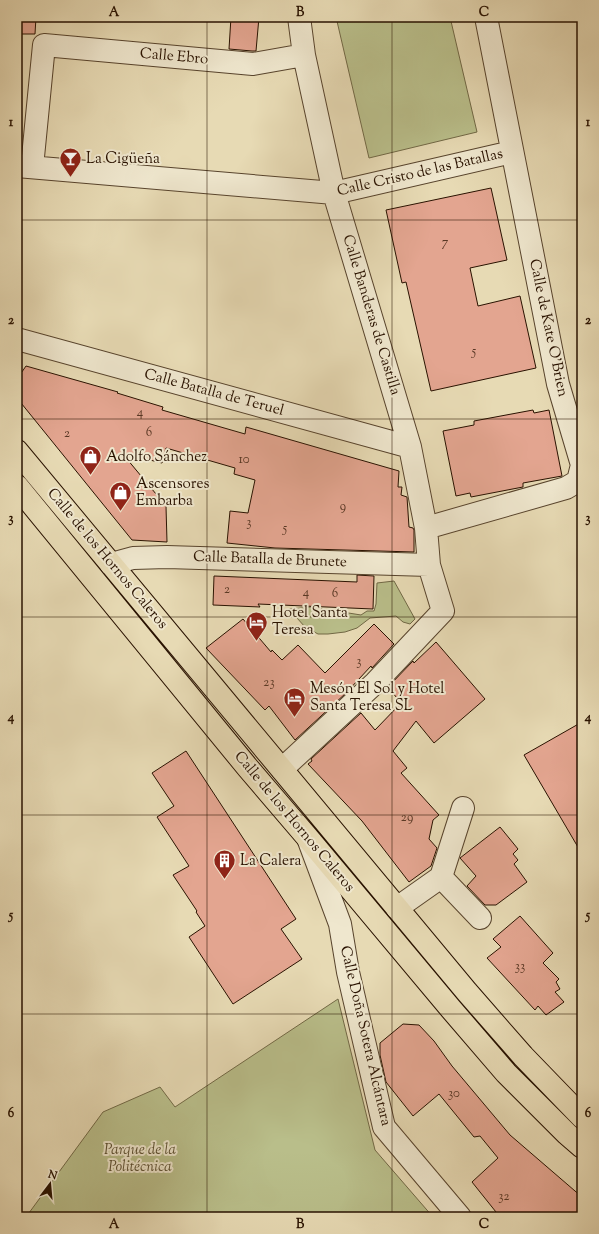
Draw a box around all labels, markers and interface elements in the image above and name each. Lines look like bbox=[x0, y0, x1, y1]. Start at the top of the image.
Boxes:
text: A bbox=[109, 4, 120, 22]
text: B bbox=[296, 4, 305, 22]
text: C bbox=[479, 4, 489, 22]
street label: Calle Ebro bbox=[139, 44, 209, 70]
text: 1 bbox=[9, 114, 14, 132]
text: 1 bbox=[586, 114, 591, 132]
street label: Calle Cristo de las Batallas bbox=[335, 144, 505, 202]
bar icon: La Cigüeña bbox=[58, 146, 84, 179]
place label: La Cigüeña bbox=[86, 149, 160, 170]
street label: Calle Banderas de Castilla bbox=[337, 232, 405, 398]
house number: 7 bbox=[442, 234, 449, 252]
street label: Calle de Kate O'Brien bbox=[523, 257, 573, 399]
text: 2 bbox=[8, 312, 15, 330]
text: 2 bbox=[585, 312, 592, 330]
house number: 5 bbox=[471, 343, 477, 361]
street label: Calle Batalla de Teruel bbox=[142, 364, 286, 422]
house number: 4 bbox=[137, 404, 144, 422]
house number: 6 bbox=[146, 424, 152, 442]
house number: 2 bbox=[64, 425, 70, 443]
shop icon: Adolfo Sánchez bbox=[77, 444, 103, 477]
place label: Adolfo Sánchez bbox=[106, 447, 207, 468]
house number: 10 bbox=[238, 451, 250, 469]
place label: Ascensores Embarba bbox=[136, 474, 209, 512]
shop icon: Ascensores Embarba bbox=[107, 480, 133, 513]
street label: Calle de los Hornos Caleros bbox=[42, 484, 172, 634]
house number: 9 bbox=[340, 498, 346, 516]
text: 3 bbox=[8, 510, 14, 528]
text: 3 bbox=[585, 510, 591, 528]
house number: 3 bbox=[246, 514, 252, 532]
house number: 5 bbox=[282, 520, 288, 538]
street label: Calle Batalla de Brunete bbox=[193, 547, 347, 573]
house number: 2 bbox=[224, 581, 230, 599]
house number: 4 bbox=[303, 584, 310, 602]
house number: 6 bbox=[332, 585, 338, 603]
place label: Hotel Santa Teresa bbox=[272, 603, 348, 641]
hotel icon: Hotel Santa Teresa bbox=[244, 609, 270, 642]
house number: 3 bbox=[356, 653, 362, 671]
house number: 23 bbox=[263, 674, 275, 692]
place label: Mesón El Sol y Hotel Santa Teresa SL bbox=[310, 679, 445, 717]
hotel icon: Mesón El Sol y Hotel Santa Teresa SL bbox=[281, 685, 307, 718]
text: 4 bbox=[7, 709, 15, 727]
text: 4 bbox=[584, 709, 592, 727]
street label: Calle de los Hornos Caleros bbox=[229, 747, 359, 897]
house number: 29 bbox=[401, 809, 413, 827]
building icon: La Calera bbox=[211, 848, 237, 881]
place label: La Calera bbox=[240, 851, 302, 872]
text: 5 bbox=[8, 907, 14, 925]
text: 5 bbox=[585, 907, 591, 925]
street label: Calle Doña Sotera Alcántara bbox=[334, 944, 396, 1128]
house number: 33 bbox=[515, 958, 525, 976]
house number: 30 bbox=[448, 1085, 460, 1103]
text: 6 bbox=[8, 1105, 15, 1123]
text: 6 bbox=[585, 1105, 592, 1123]
park label: Parque de la Politécnica bbox=[104, 1140, 176, 1178]
north arrow bbox=[30, 1164, 70, 1204]
text: N bbox=[45, 1166, 59, 1184]
house number: 32 bbox=[498, 1188, 510, 1206]
text: A bbox=[109, 1216, 120, 1234]
text: B bbox=[296, 1216, 305, 1234]
text: C bbox=[479, 1216, 489, 1234]

